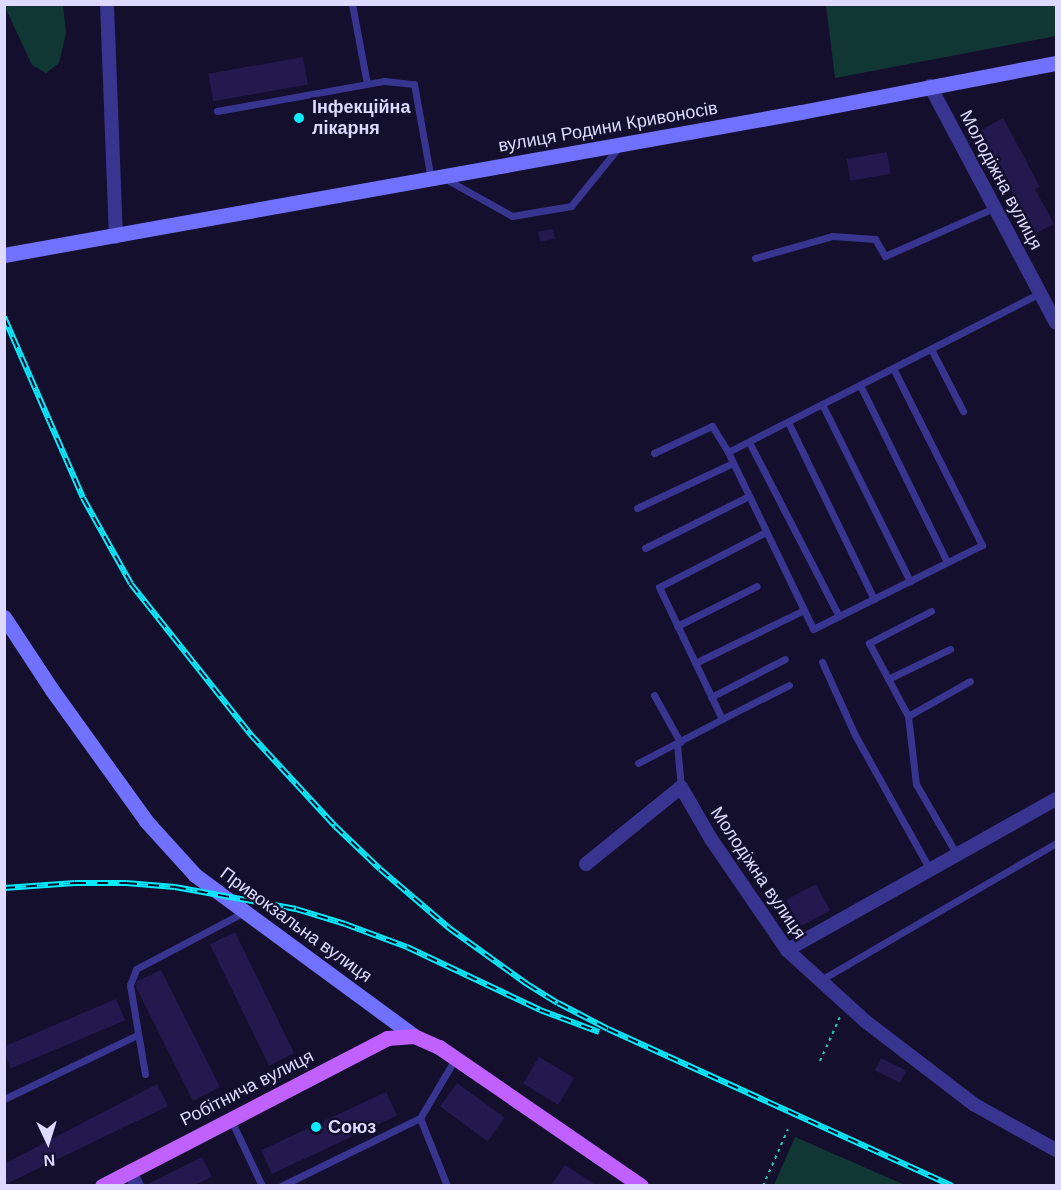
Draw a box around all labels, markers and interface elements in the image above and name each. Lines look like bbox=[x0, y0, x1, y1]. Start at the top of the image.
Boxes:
place label: Інфекційна лікарня bbox=[312, 97, 410, 140]
street label: вулиця Родини Кривоносів bbox=[497, 97, 719, 157]
street label: Молодіжна вулиця bbox=[955, 106, 1047, 254]
marker: Інфекційна лікарня bbox=[290, 109, 308, 127]
street label: Молодіжна вулиця bbox=[706, 803, 810, 943]
street label: Привокзальна вулиця bbox=[216, 863, 376, 987]
street label: Робітнича вулиця bbox=[177, 1045, 317, 1131]
north arrow bbox=[18, 1112, 78, 1172]
place label: Союз bbox=[328, 1116, 376, 1138]
marker: Союз bbox=[309, 1120, 323, 1134]
text: N bbox=[43, 1152, 56, 1169]

